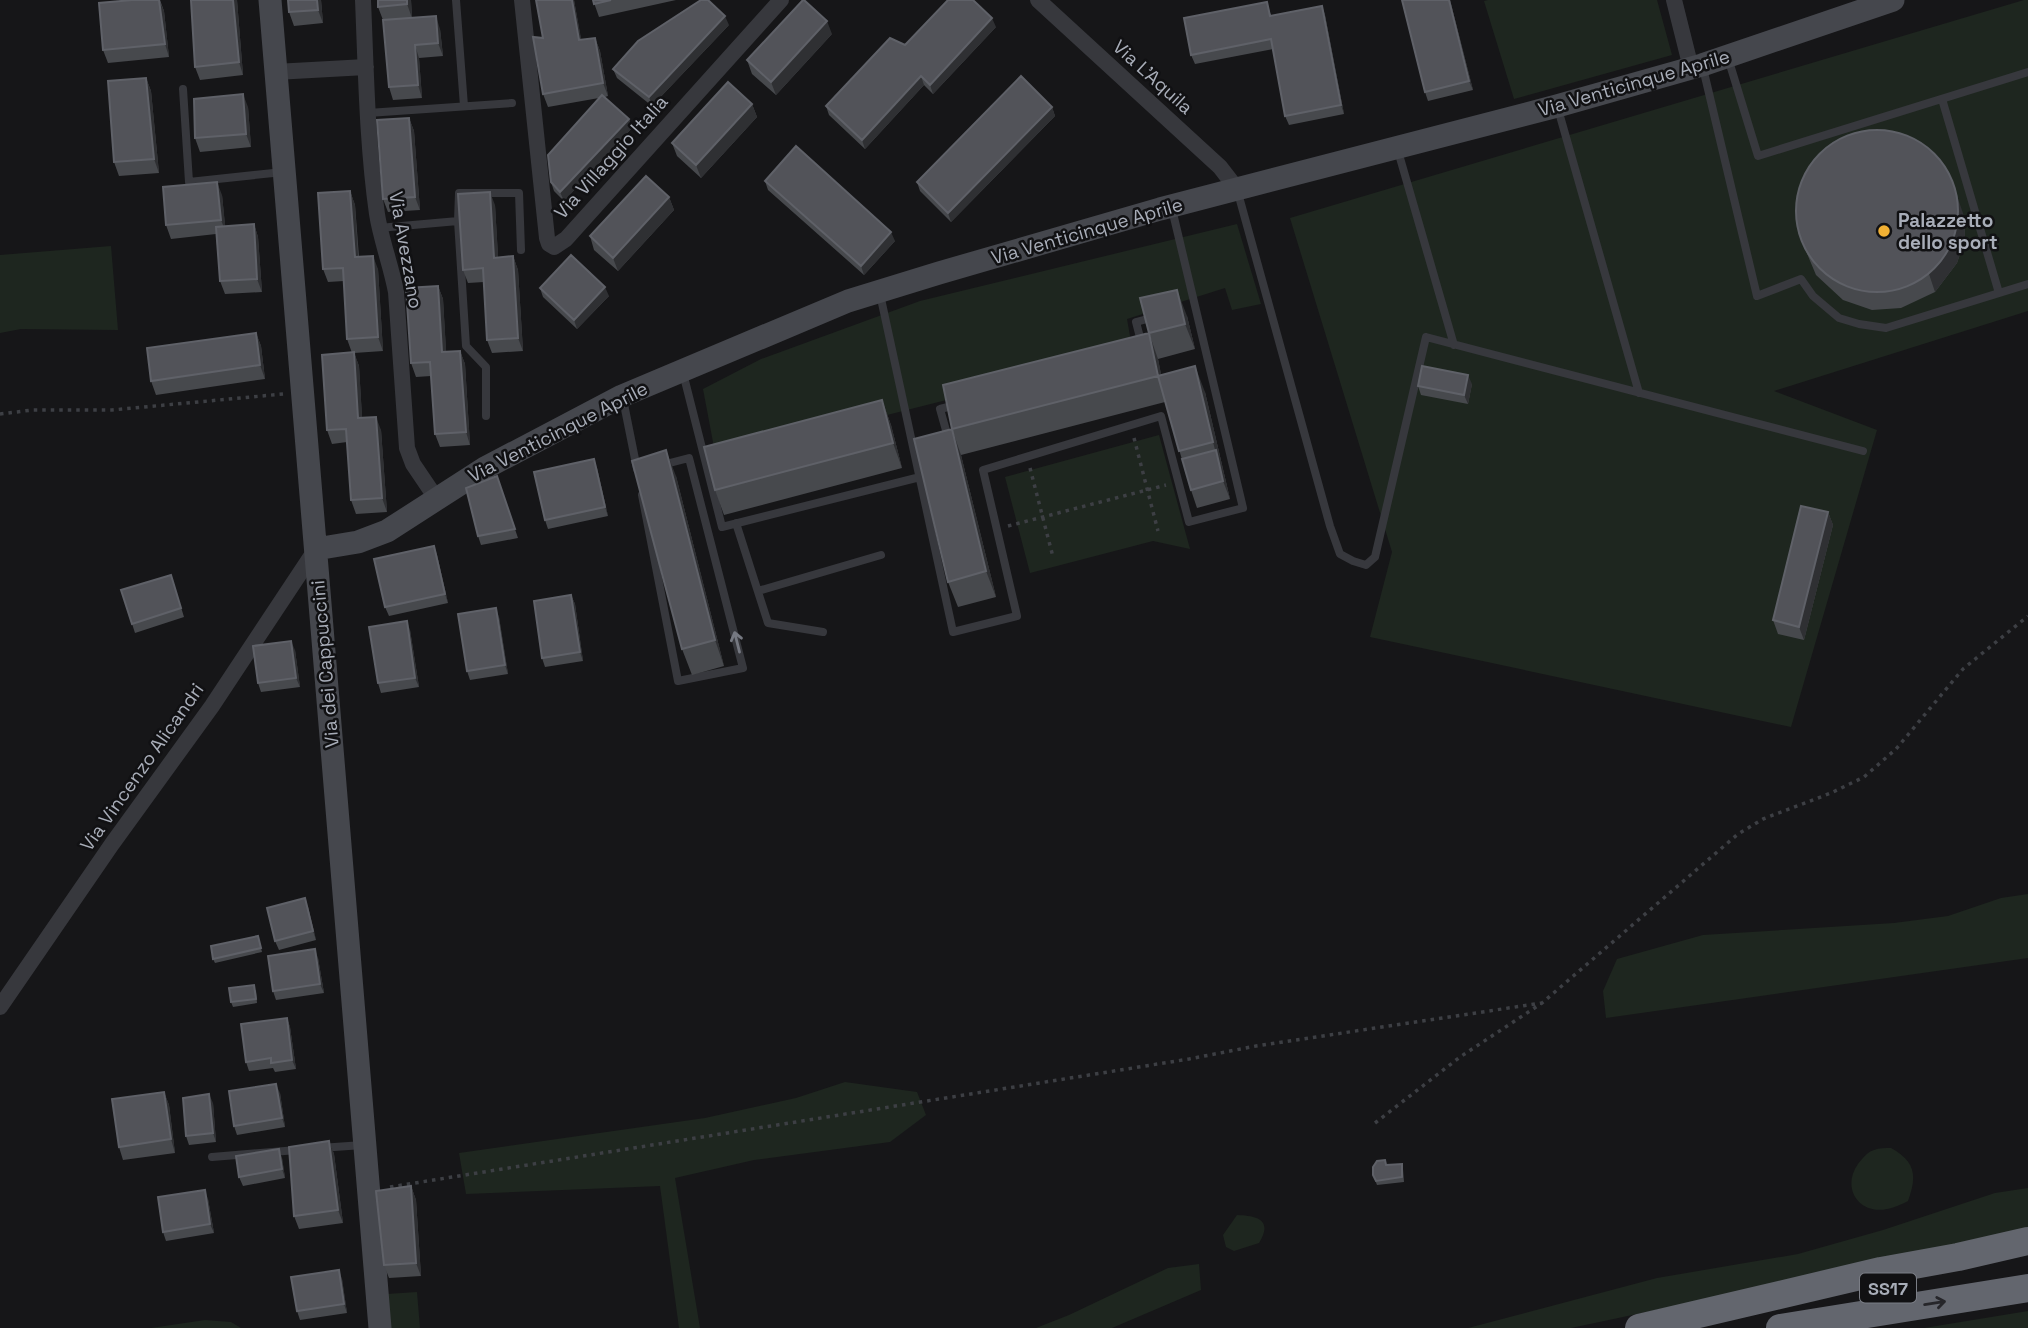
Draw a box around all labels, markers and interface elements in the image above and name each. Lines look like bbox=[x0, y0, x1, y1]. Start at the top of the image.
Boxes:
street label: Via L'Aquila bbox=[1108, 34, 1198, 120]
street label: Via Venticinque Aprile bbox=[1535, 44, 1733, 122]
street label: Via Villaggio Italia bbox=[549, 90, 673, 224]
street label: Via Avezzano bbox=[383, 190, 429, 310]
street label: Via Venticinque Aprile bbox=[988, 192, 1186, 270]
place label: Palazzetto dello sport bbox=[1898, 208, 1998, 255]
marker: Palazzetto dello sport bbox=[1876, 223, 1892, 239]
street label: Via Venticinque Aprile bbox=[464, 376, 652, 488]
street label: Via dei Cappuccini bbox=[305, 579, 345, 749]
one-way arrow bbox=[729, 632, 742, 654]
street label: Via Vincenzo Alicandri bbox=[75, 678, 209, 856]
road number: SS17 bbox=[1860, 1274, 1916, 1302]
one-way arrow bbox=[1923, 1296, 1946, 1309]

